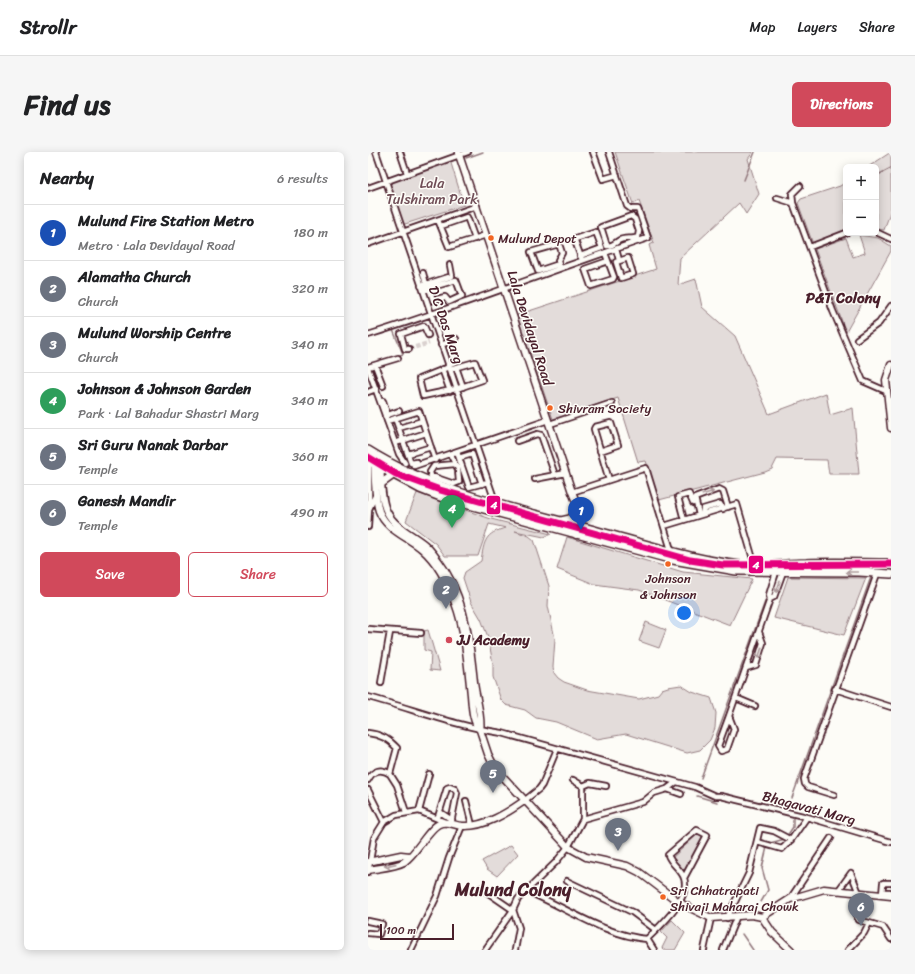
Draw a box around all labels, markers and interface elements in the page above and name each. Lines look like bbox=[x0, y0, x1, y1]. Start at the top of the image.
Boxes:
text: Strollr bbox=[20, 11, 76, 44]
text: Map bbox=[750, 15, 775, 40]
text: Layers bbox=[797, 15, 837, 40]
text: Share bbox=[859, 15, 895, 40]
text: Find us bbox=[24, 80, 111, 129]
button: Directions bbox=[792, 82, 891, 127]
text: Nearby bbox=[40, 163, 94, 193]
map controls bbox=[843, 164, 879, 236]
button: + bbox=[843, 164, 879, 200]
text: 6 results bbox=[277, 167, 328, 190]
park label: Lala Tulshiram Park bbox=[386, 171, 478, 212]
button: − bbox=[843, 200, 879, 236]
text: Mulund Fire Station Metro bbox=[78, 208, 254, 234]
text: 1 bbox=[50, 221, 56, 244]
text: 180 m bbox=[293, 221, 328, 244]
place label: Mulund Depot bbox=[498, 227, 577, 250]
marker: Mulund Depot bbox=[486, 233, 496, 243]
text: Metro · Lala Devidayal Road bbox=[78, 234, 235, 257]
text: Alamatha Church bbox=[78, 264, 191, 290]
street label: Lala Devidayal Road bbox=[500, 267, 561, 390]
text: 2 bbox=[49, 277, 57, 300]
text: 320 m bbox=[292, 277, 328, 300]
street label: D C Das Marg bbox=[421, 283, 471, 367]
district label: P&T Colony bbox=[806, 285, 881, 311]
text: Church bbox=[78, 290, 119, 313]
text: Mulund Worship Centre bbox=[78, 320, 231, 346]
text: 3 bbox=[49, 333, 57, 356]
text: 340 m bbox=[291, 333, 328, 356]
text: Church bbox=[78, 346, 119, 369]
text: Johnson & Johnson Garden bbox=[78, 376, 251, 402]
text: 4 bbox=[49, 389, 57, 412]
text: 340 m bbox=[291, 389, 328, 412]
place label: Shivram Society bbox=[558, 397, 651, 420]
text: Park · Lal Bahadur Shastri Marg bbox=[78, 402, 259, 425]
marker: Shivram Society bbox=[545, 403, 555, 413]
text: Sri Guru Nanak Darbar bbox=[78, 432, 227, 458]
text: 5 bbox=[49, 445, 57, 468]
text: 360 m bbox=[292, 445, 328, 468]
text: Temple bbox=[78, 458, 118, 481]
text: Ganesh Mandir bbox=[78, 488, 175, 514]
one-way arrow bbox=[701, 489, 714, 496]
pin: 4 bbox=[439, 495, 465, 528]
line badge: 4 bbox=[486, 495, 501, 515]
text: 4 bbox=[490, 496, 498, 515]
pin: 1 bbox=[568, 497, 594, 530]
text: 6 bbox=[49, 501, 57, 524]
text: 490 m bbox=[290, 501, 328, 524]
text: Temple bbox=[78, 514, 118, 537]
button: Save bbox=[40, 552, 180, 597]
button: Share bbox=[188, 552, 328, 597]
line badge: 4 bbox=[748, 555, 764, 574]
text: 4 bbox=[752, 556, 760, 575]
marker: Johnson & Johnson bbox=[663, 559, 673, 569]
place label: Johnson & Johnson bbox=[639, 567, 697, 606]
one-way arrow bbox=[846, 568, 859, 576]
pin: 2 bbox=[433, 576, 459, 609]
one-way arrow bbox=[773, 580, 781, 592]
your location bbox=[674, 603, 694, 623]
place label: JJ Academy bbox=[456, 628, 530, 653]
marker: JJ Academy bbox=[444, 635, 454, 645]
one-way arrow bbox=[756, 647, 763, 660]
pin: 5 bbox=[480, 760, 506, 793]
street label: Bhagavati Marg bbox=[760, 784, 858, 832]
pin: 3 bbox=[605, 818, 631, 851]
one-way arrow bbox=[384, 862, 397, 870]
district label: Mulund Colony bbox=[454, 874, 572, 906]
place label: Sri Chhatrapati Shivaji Maharaj Chowk bbox=[670, 879, 799, 918]
marker: Sri Chhatrapati Shivaji Maharaj Chowk bbox=[658, 892, 668, 902]
pin: 6 bbox=[848, 893, 874, 926]
text: 100 m bbox=[386, 921, 416, 940]
scale bar bbox=[380, 922, 454, 941]

